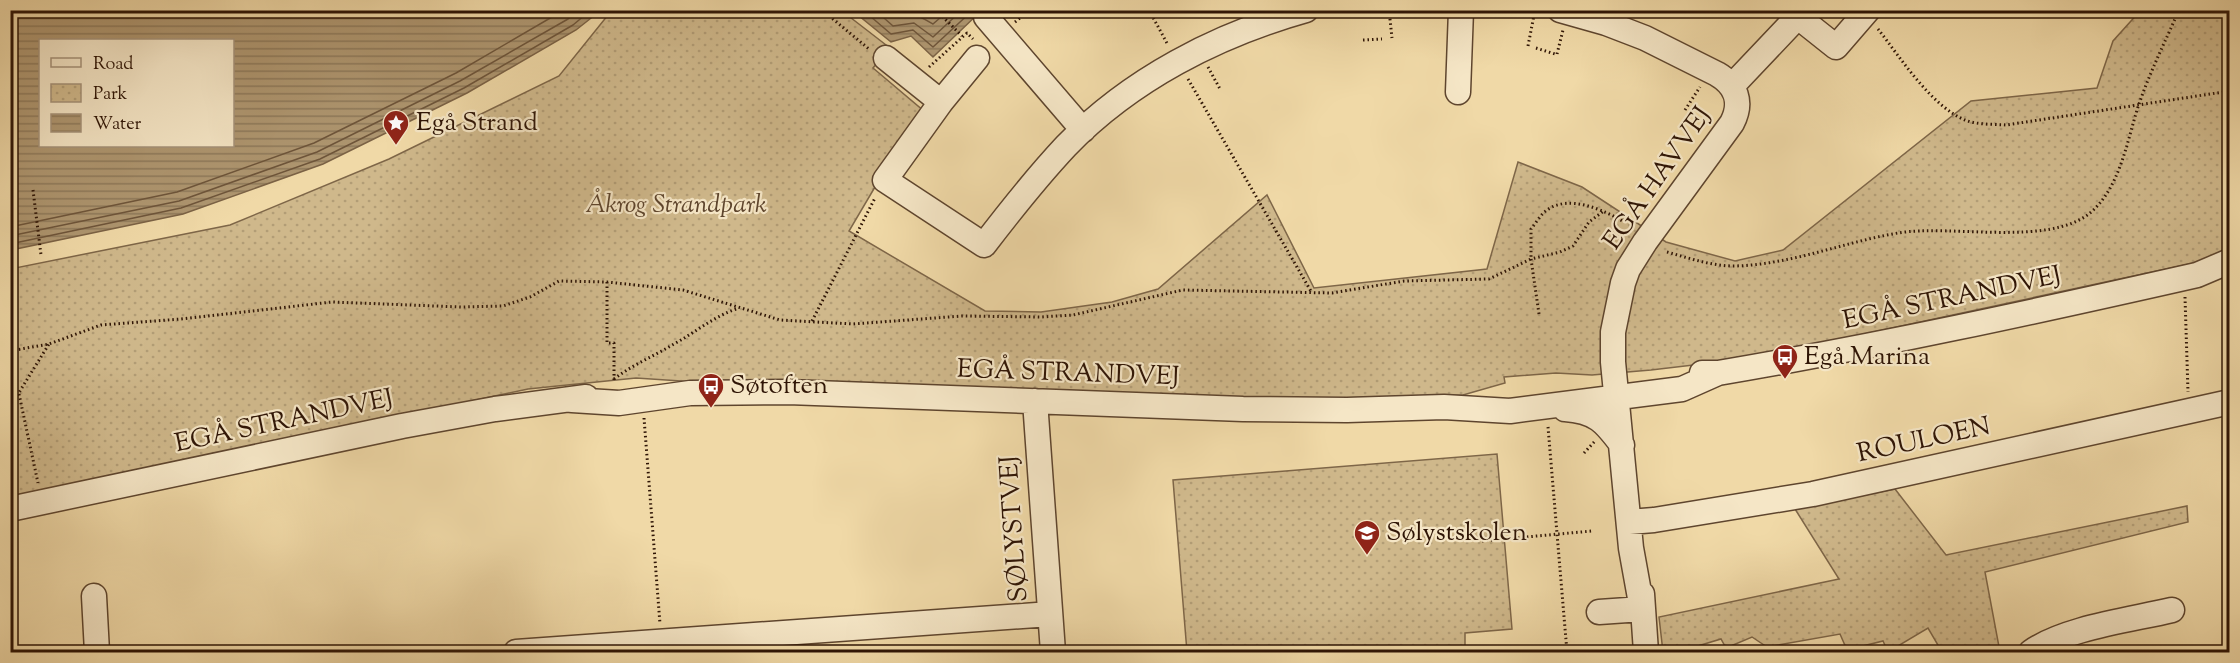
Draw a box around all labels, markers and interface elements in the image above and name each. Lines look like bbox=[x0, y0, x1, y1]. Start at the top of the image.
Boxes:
legend bbox=[39, 39, 234, 147]
text: Road bbox=[93, 52, 133, 78]
text: Park bbox=[93, 82, 128, 108]
street label: EGÅ HAVVEJ bbox=[1595, 100, 1721, 258]
place label: Egå Strand bbox=[416, 105, 538, 142]
place icon: Egå Strand bbox=[381, 108, 411, 146]
text: Water bbox=[93, 112, 142, 138]
park label: Åkrog Strandpark bbox=[585, 187, 767, 224]
street label: EGÅ STRANDVEJ bbox=[1840, 258, 2065, 340]
place label: Egå Marina bbox=[1804, 339, 1930, 376]
bus stop icon: Egå Marina bbox=[1770, 342, 1800, 380]
street label: EGÅ STRANDVEJ bbox=[956, 352, 1180, 396]
place label: Søtoften bbox=[730, 368, 828, 405]
bus stop icon: Søtoften bbox=[696, 371, 726, 409]
street label: EGÅ STRANDVEJ bbox=[172, 381, 397, 463]
street label: ROULOEN bbox=[1854, 409, 1994, 473]
street label: SØLYSTVEJ bbox=[991, 454, 1039, 603]
place label: Sølystskolen bbox=[1386, 515, 1527, 552]
school or university icon: Sølystskolen bbox=[1352, 518, 1382, 556]

